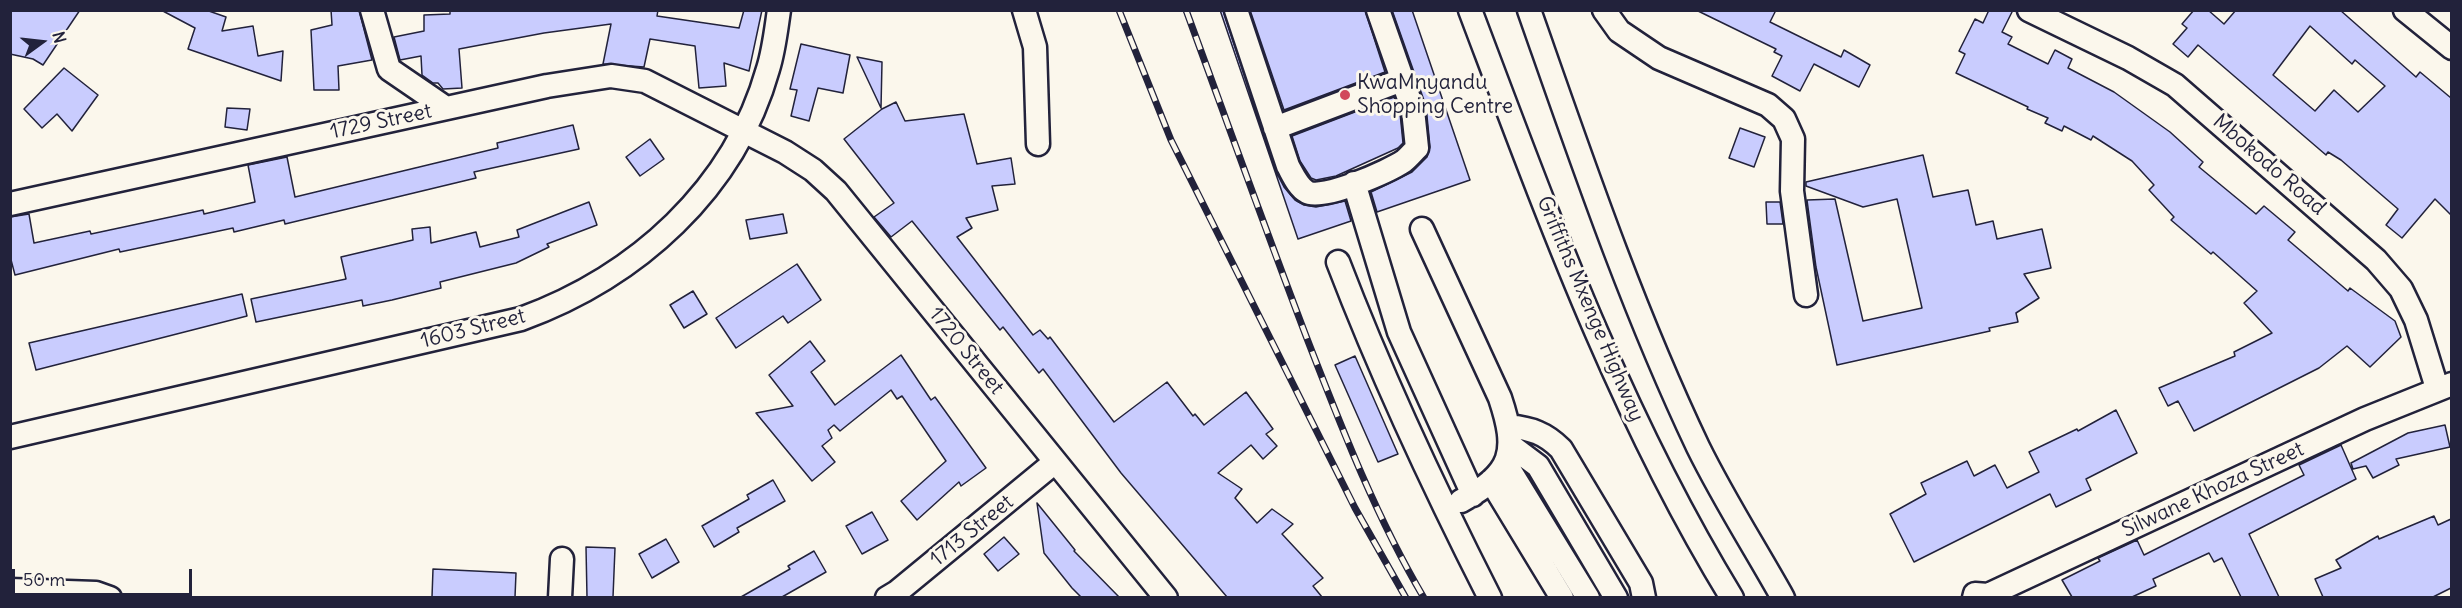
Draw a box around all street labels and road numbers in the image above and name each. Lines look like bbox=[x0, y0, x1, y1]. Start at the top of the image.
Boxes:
street label: 1729 Street bbox=[328, 99, 434, 145]
street label: Mbokodo Road bbox=[2207, 109, 2331, 221]
street label: Griffiths Mxenge Highway bbox=[1531, 192, 1649, 426]
street label: 1720 Street bbox=[923, 302, 1009, 400]
street label: 1603 Street bbox=[418, 304, 528, 354]
street label: Silwane Khoza Street bbox=[2118, 437, 2308, 543]
street label: 1713 Street bbox=[925, 490, 1019, 572]

